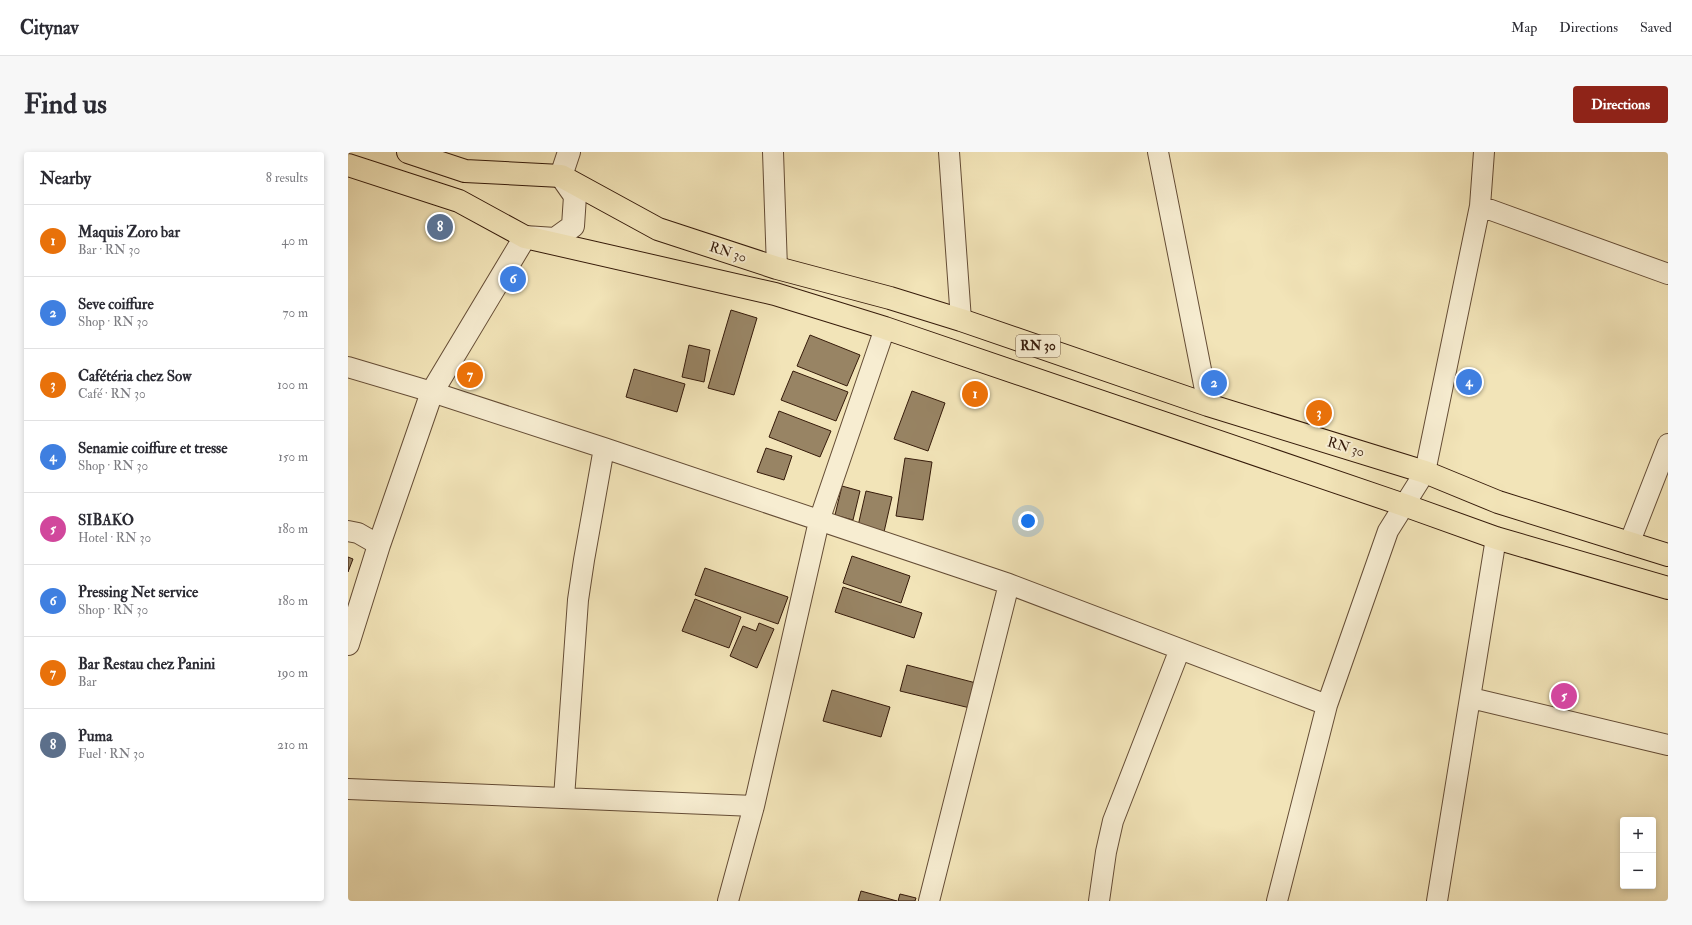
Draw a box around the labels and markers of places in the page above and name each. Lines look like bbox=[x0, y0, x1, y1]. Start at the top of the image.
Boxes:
pin: 8 bbox=[427, 212, 453, 242]
pin: 6 bbox=[500, 264, 526, 294]
pin: 7 bbox=[457, 360, 483, 390]
pin: 4 bbox=[1456, 367, 1482, 397]
pin: 2 bbox=[1201, 368, 1227, 398]
pin: 1 bbox=[962, 379, 988, 409]
pin: 3 bbox=[1306, 398, 1332, 428]
pin: 5 bbox=[1551, 681, 1577, 711]

